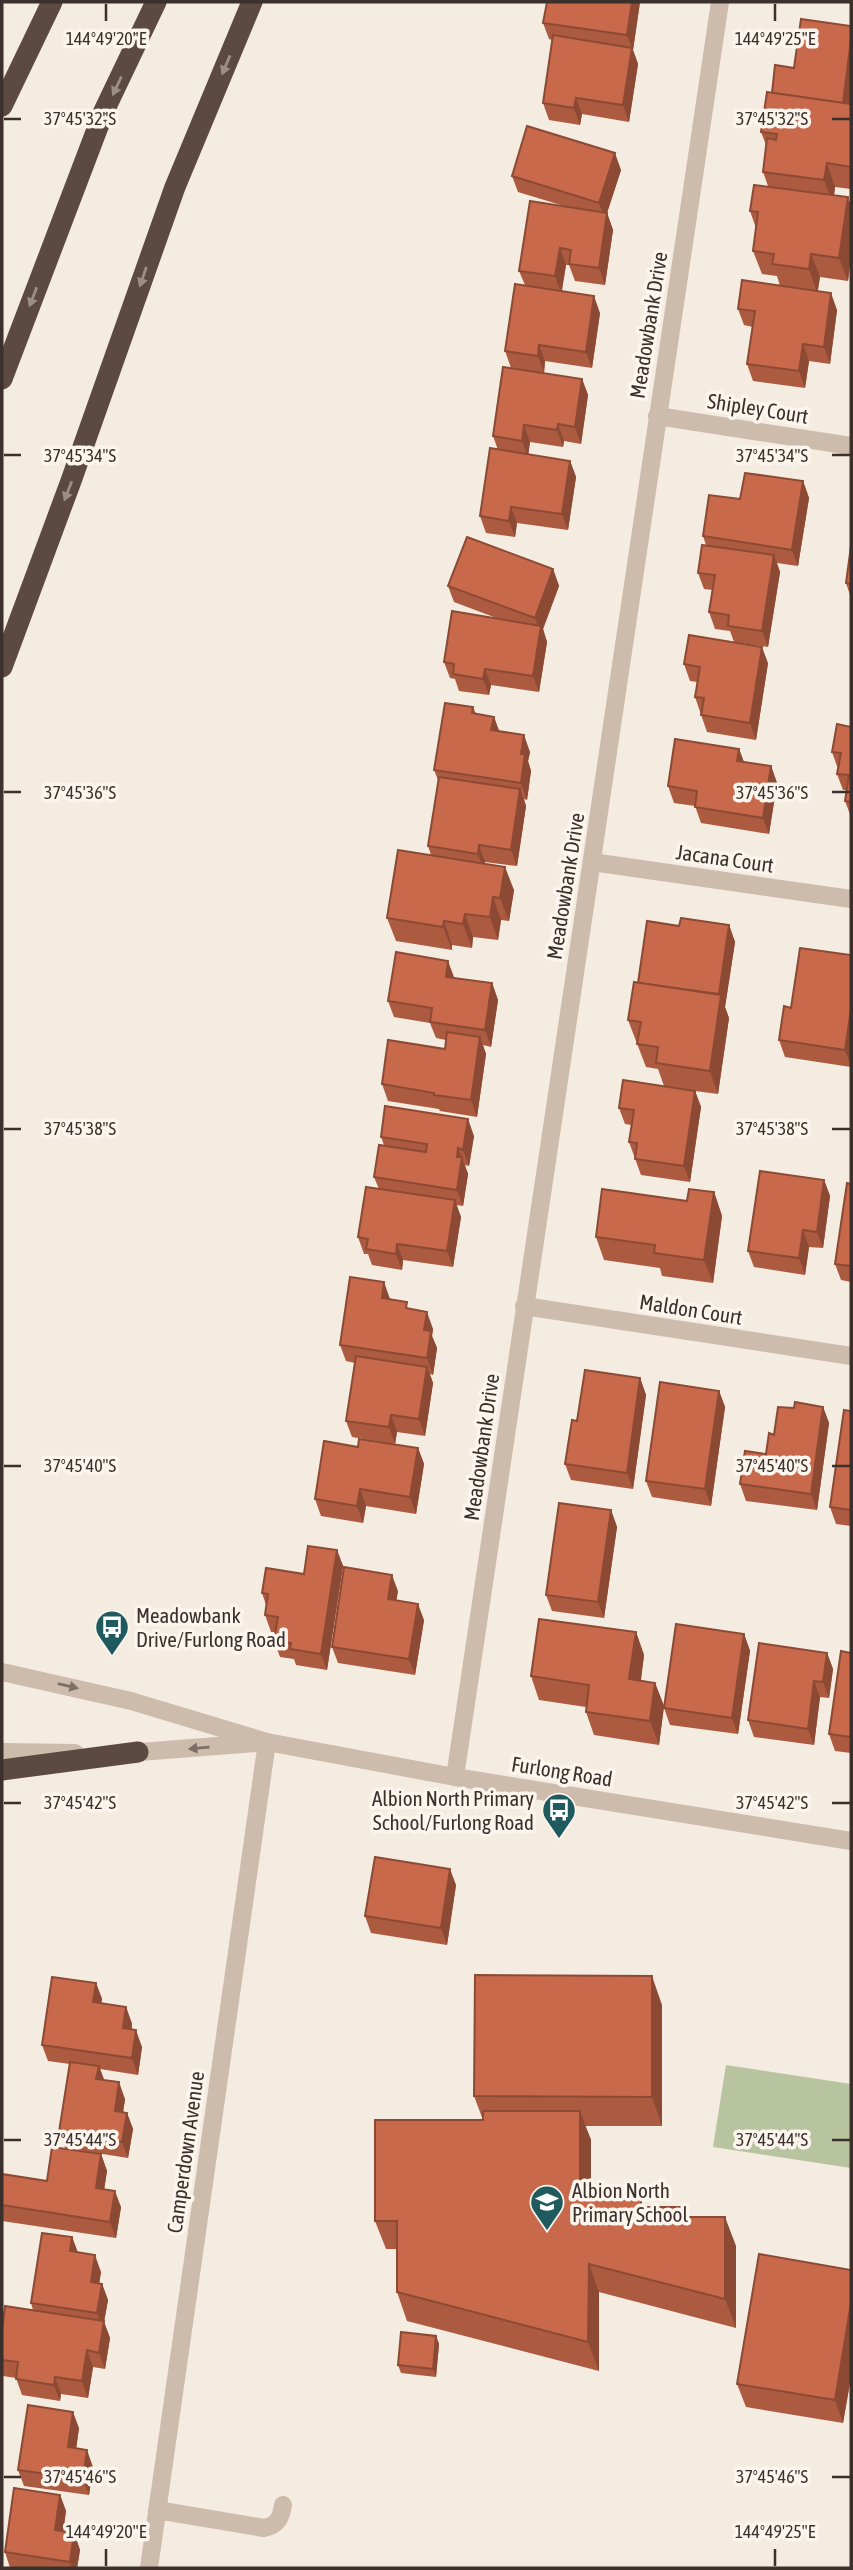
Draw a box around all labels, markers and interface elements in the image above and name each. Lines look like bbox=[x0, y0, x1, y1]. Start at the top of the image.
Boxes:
text: 144°49'20"E bbox=[66, 28, 147, 49]
text: 144°49'25"E bbox=[735, 28, 816, 49]
one-way arrow bbox=[220, 54, 231, 75]
one-way arrow bbox=[111, 76, 122, 96]
text: 37°45'32"S bbox=[44, 108, 116, 129]
text: 37°45'32"S bbox=[736, 108, 808, 129]
street label: Meadowbank Drive bbox=[625, 250, 671, 400]
one-way arrow bbox=[137, 266, 148, 287]
one-way arrow bbox=[27, 287, 38, 308]
street label: Shipley Court bbox=[706, 388, 810, 428]
text: 37°45'34"S bbox=[44, 445, 116, 466]
text: 37°45'34"S bbox=[736, 445, 808, 466]
one-way arrow bbox=[62, 481, 73, 502]
text: 37°45'36"S bbox=[44, 782, 116, 803]
text: 37°45'36"S bbox=[736, 782, 808, 803]
street label: Meadowbank Drive bbox=[542, 811, 588, 961]
street label: Jacana Court bbox=[675, 839, 775, 877]
text: 37°45'38"S bbox=[44, 1118, 116, 1139]
text: 37°45'38"S bbox=[736, 1118, 808, 1139]
street label: Maldon Court bbox=[638, 1289, 744, 1329]
street label: Meadowbank Drive bbox=[459, 1372, 503, 1522]
text: 37°45'40"S bbox=[44, 1455, 116, 1476]
text: 37°45'40"S bbox=[736, 1455, 808, 1476]
place label: Meadowbank Drive/Furlong Road bbox=[136, 1603, 286, 1651]
bus stop icon: Meadowbank Drive/Furlong Road bbox=[93, 1608, 131, 1657]
one-way arrow bbox=[58, 1681, 80, 1692]
one-way arrow bbox=[187, 1743, 209, 1754]
street label: Furlong Road bbox=[510, 1751, 614, 1791]
place label: Albion North Primary School/Furlong Road bbox=[372, 1786, 534, 1834]
bus stop icon: Albion North Primary School/Furlong Road bbox=[540, 1791, 578, 1840]
text: 37°45'42"S bbox=[44, 1792, 116, 1813]
text: 37°45'42"S bbox=[736, 1792, 808, 1813]
street label: Camperdown Avenue bbox=[162, 2069, 208, 2235]
text: 37°45'44"S bbox=[44, 2129, 116, 2150]
text: 37°45'44"S bbox=[736, 2129, 808, 2150]
place label: Albion North Primary School bbox=[572, 2178, 688, 2226]
school or university icon: Albion North Primary School bbox=[528, 2183, 566, 2232]
text: 37°45'46"S bbox=[44, 2466, 116, 2487]
text: 37°45'46"S bbox=[736, 2466, 808, 2487]
text: 144°49'20"E bbox=[66, 2521, 147, 2542]
text: 144°49'25"E bbox=[735, 2521, 816, 2542]

